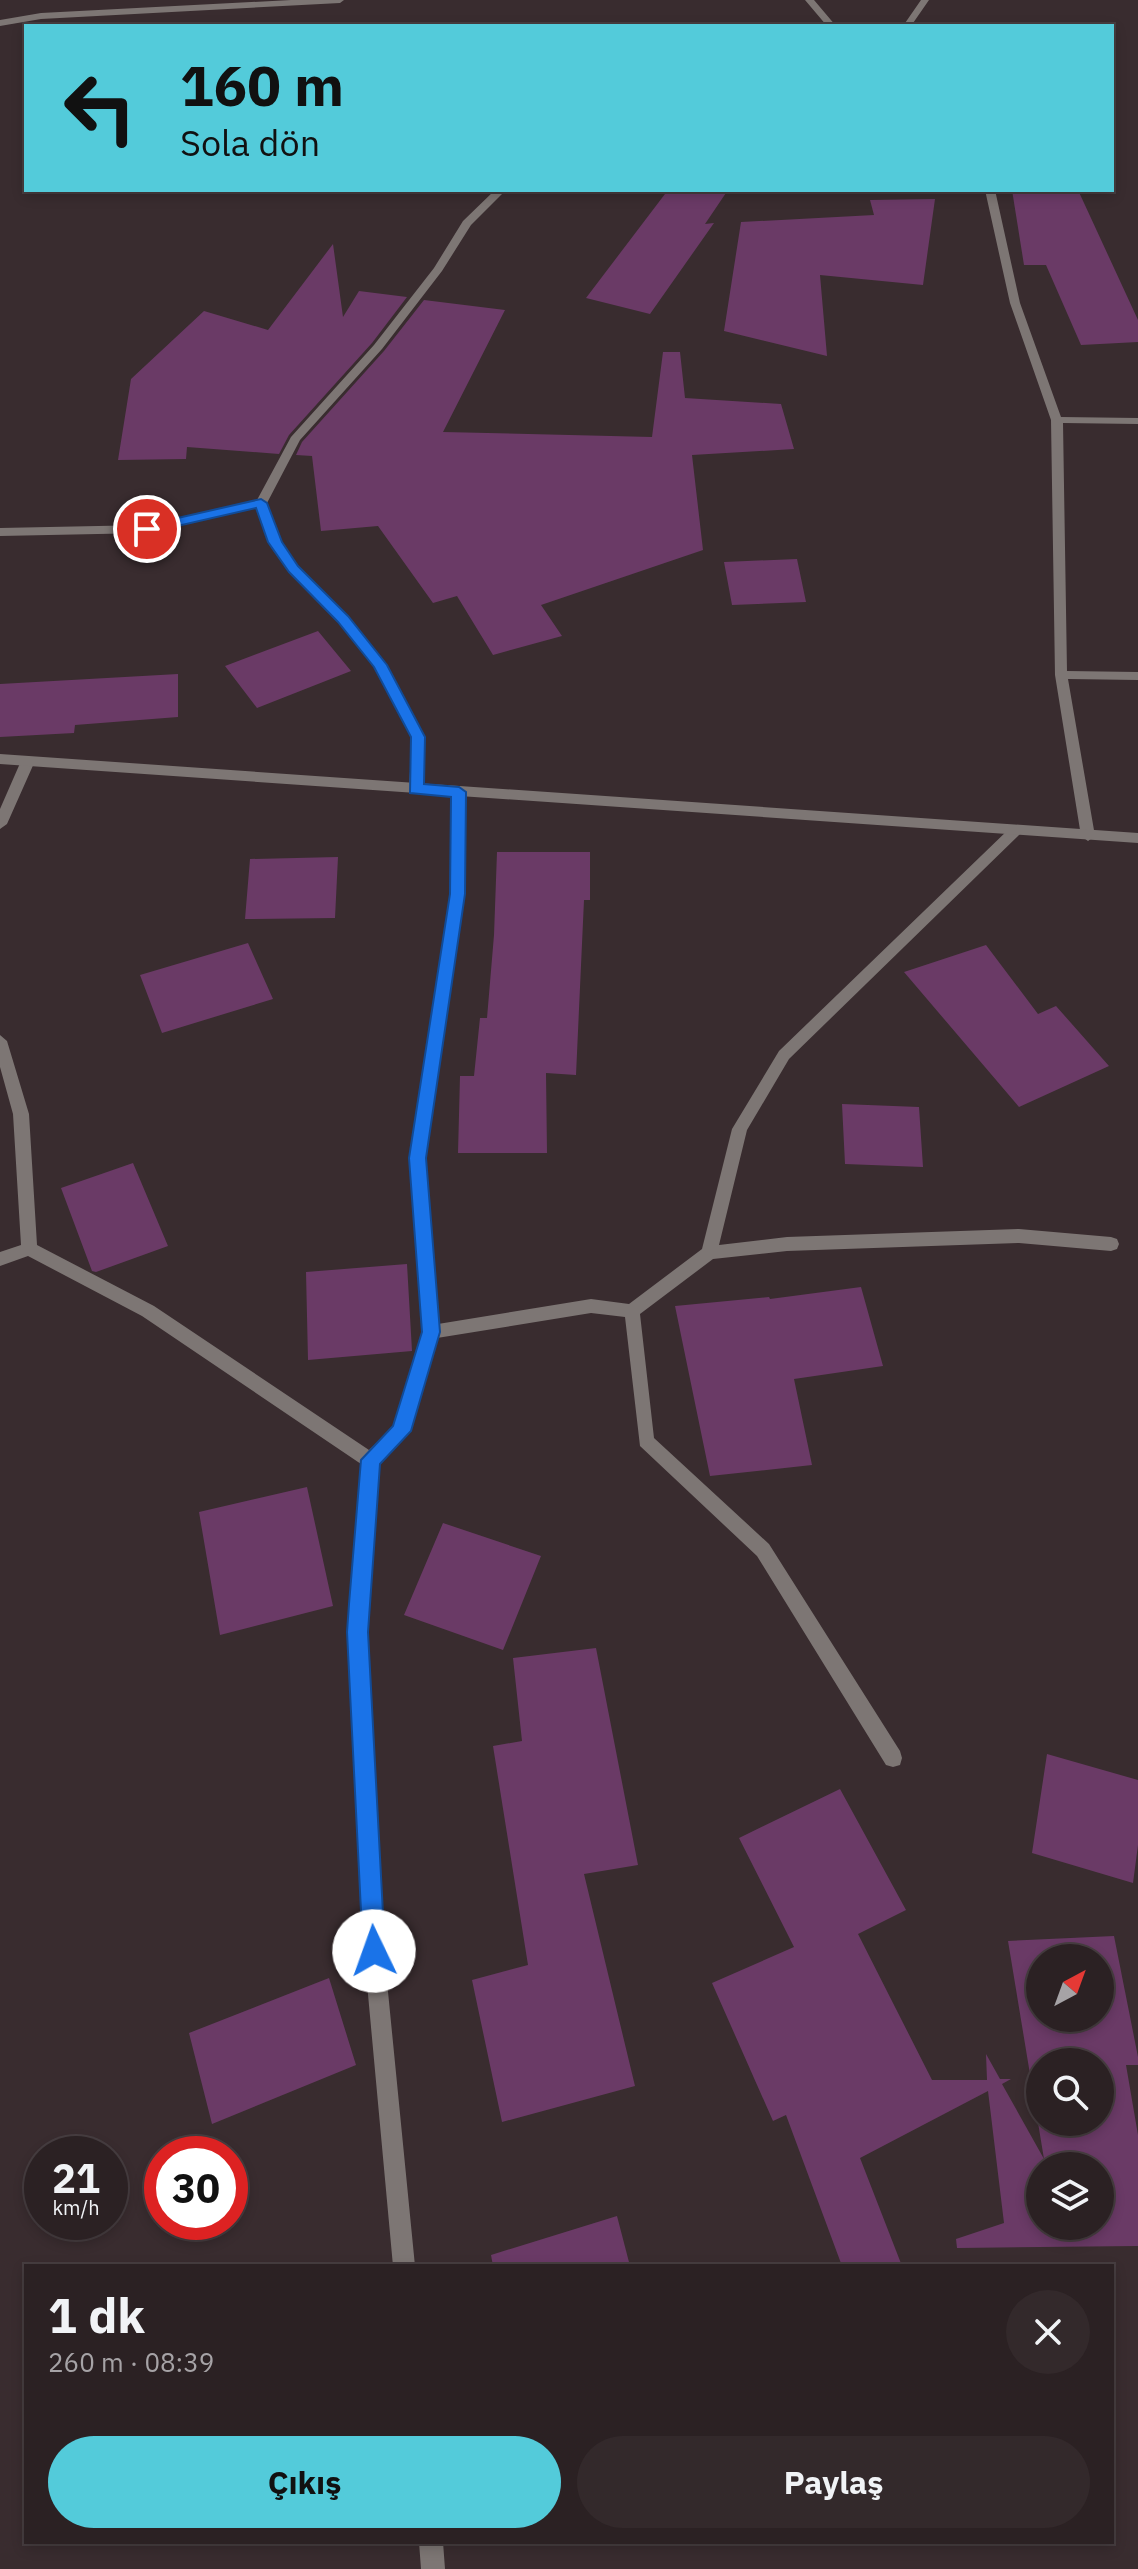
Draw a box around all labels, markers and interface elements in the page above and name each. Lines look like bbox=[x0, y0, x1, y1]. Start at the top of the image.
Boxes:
text: 160 m bbox=[180, 49, 344, 121]
icon: left bbox=[48, 56, 152, 160]
text: Sola dön bbox=[180, 119, 320, 166]
pin bbox=[113, 495, 181, 563]
icon: arrive bbox=[125, 507, 169, 551]
position arrow bbox=[332, 1909, 416, 1993]
north arrow bbox=[1026, 1944, 1114, 2032]
map controls bbox=[1026, 1944, 1114, 2240]
button: search bbox=[1026, 2048, 1114, 2136]
speed limit sign: 30 bbox=[144, 2136, 248, 2240]
text: 21 bbox=[52, 2152, 100, 2204]
button: layers bbox=[1026, 2152, 1114, 2240]
text: km/h bbox=[52, 2194, 100, 2221]
text: 1 dk bbox=[48, 2284, 145, 2346]
button: close bbox=[1006, 2290, 1090, 2374]
text: 260 m · 08:39 bbox=[48, 2345, 214, 2379]
button: Çıkış bbox=[48, 2436, 561, 2528]
button: Paylaş bbox=[577, 2436, 1090, 2528]

